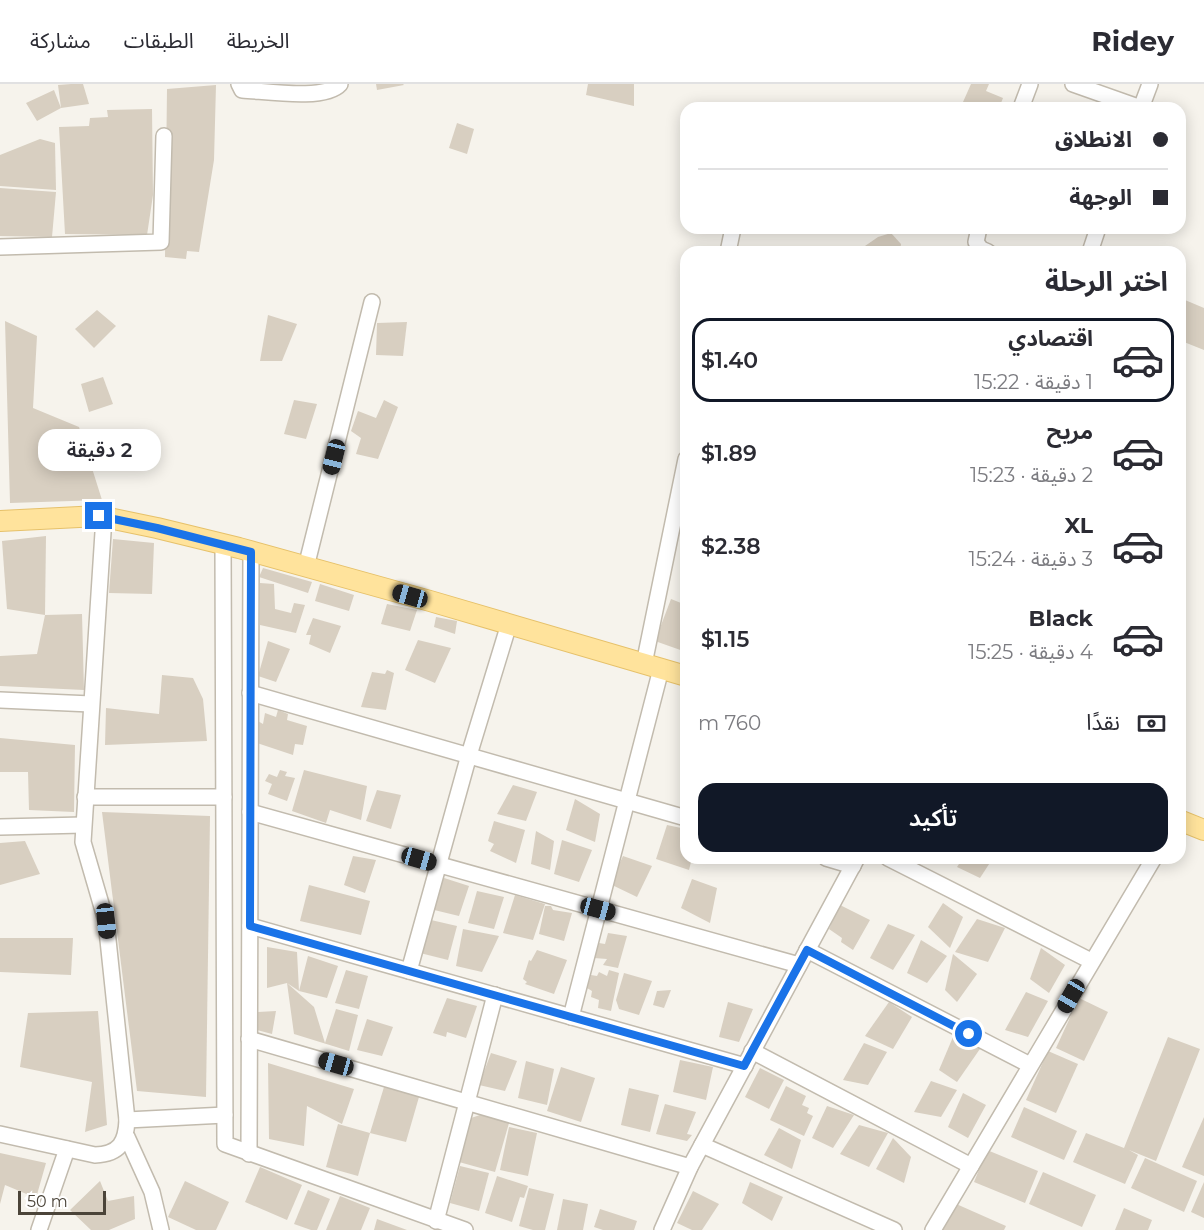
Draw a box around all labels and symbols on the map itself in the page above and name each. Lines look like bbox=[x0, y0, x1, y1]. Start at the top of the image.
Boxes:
callout: 2 دقيقة bbox=[38, 429, 160, 471]
car bbox=[321, 437, 347, 477]
route end bbox=[85, 502, 112, 529]
car bbox=[390, 582, 430, 610]
car bbox=[399, 845, 439, 873]
car bbox=[578, 896, 618, 922]
car bbox=[95, 902, 117, 940]
car bbox=[1054, 976, 1088, 1016]
route start bbox=[955, 1020, 982, 1047]
car bbox=[316, 1050, 356, 1078]
scale bar bbox=[18, 1188, 106, 1216]

